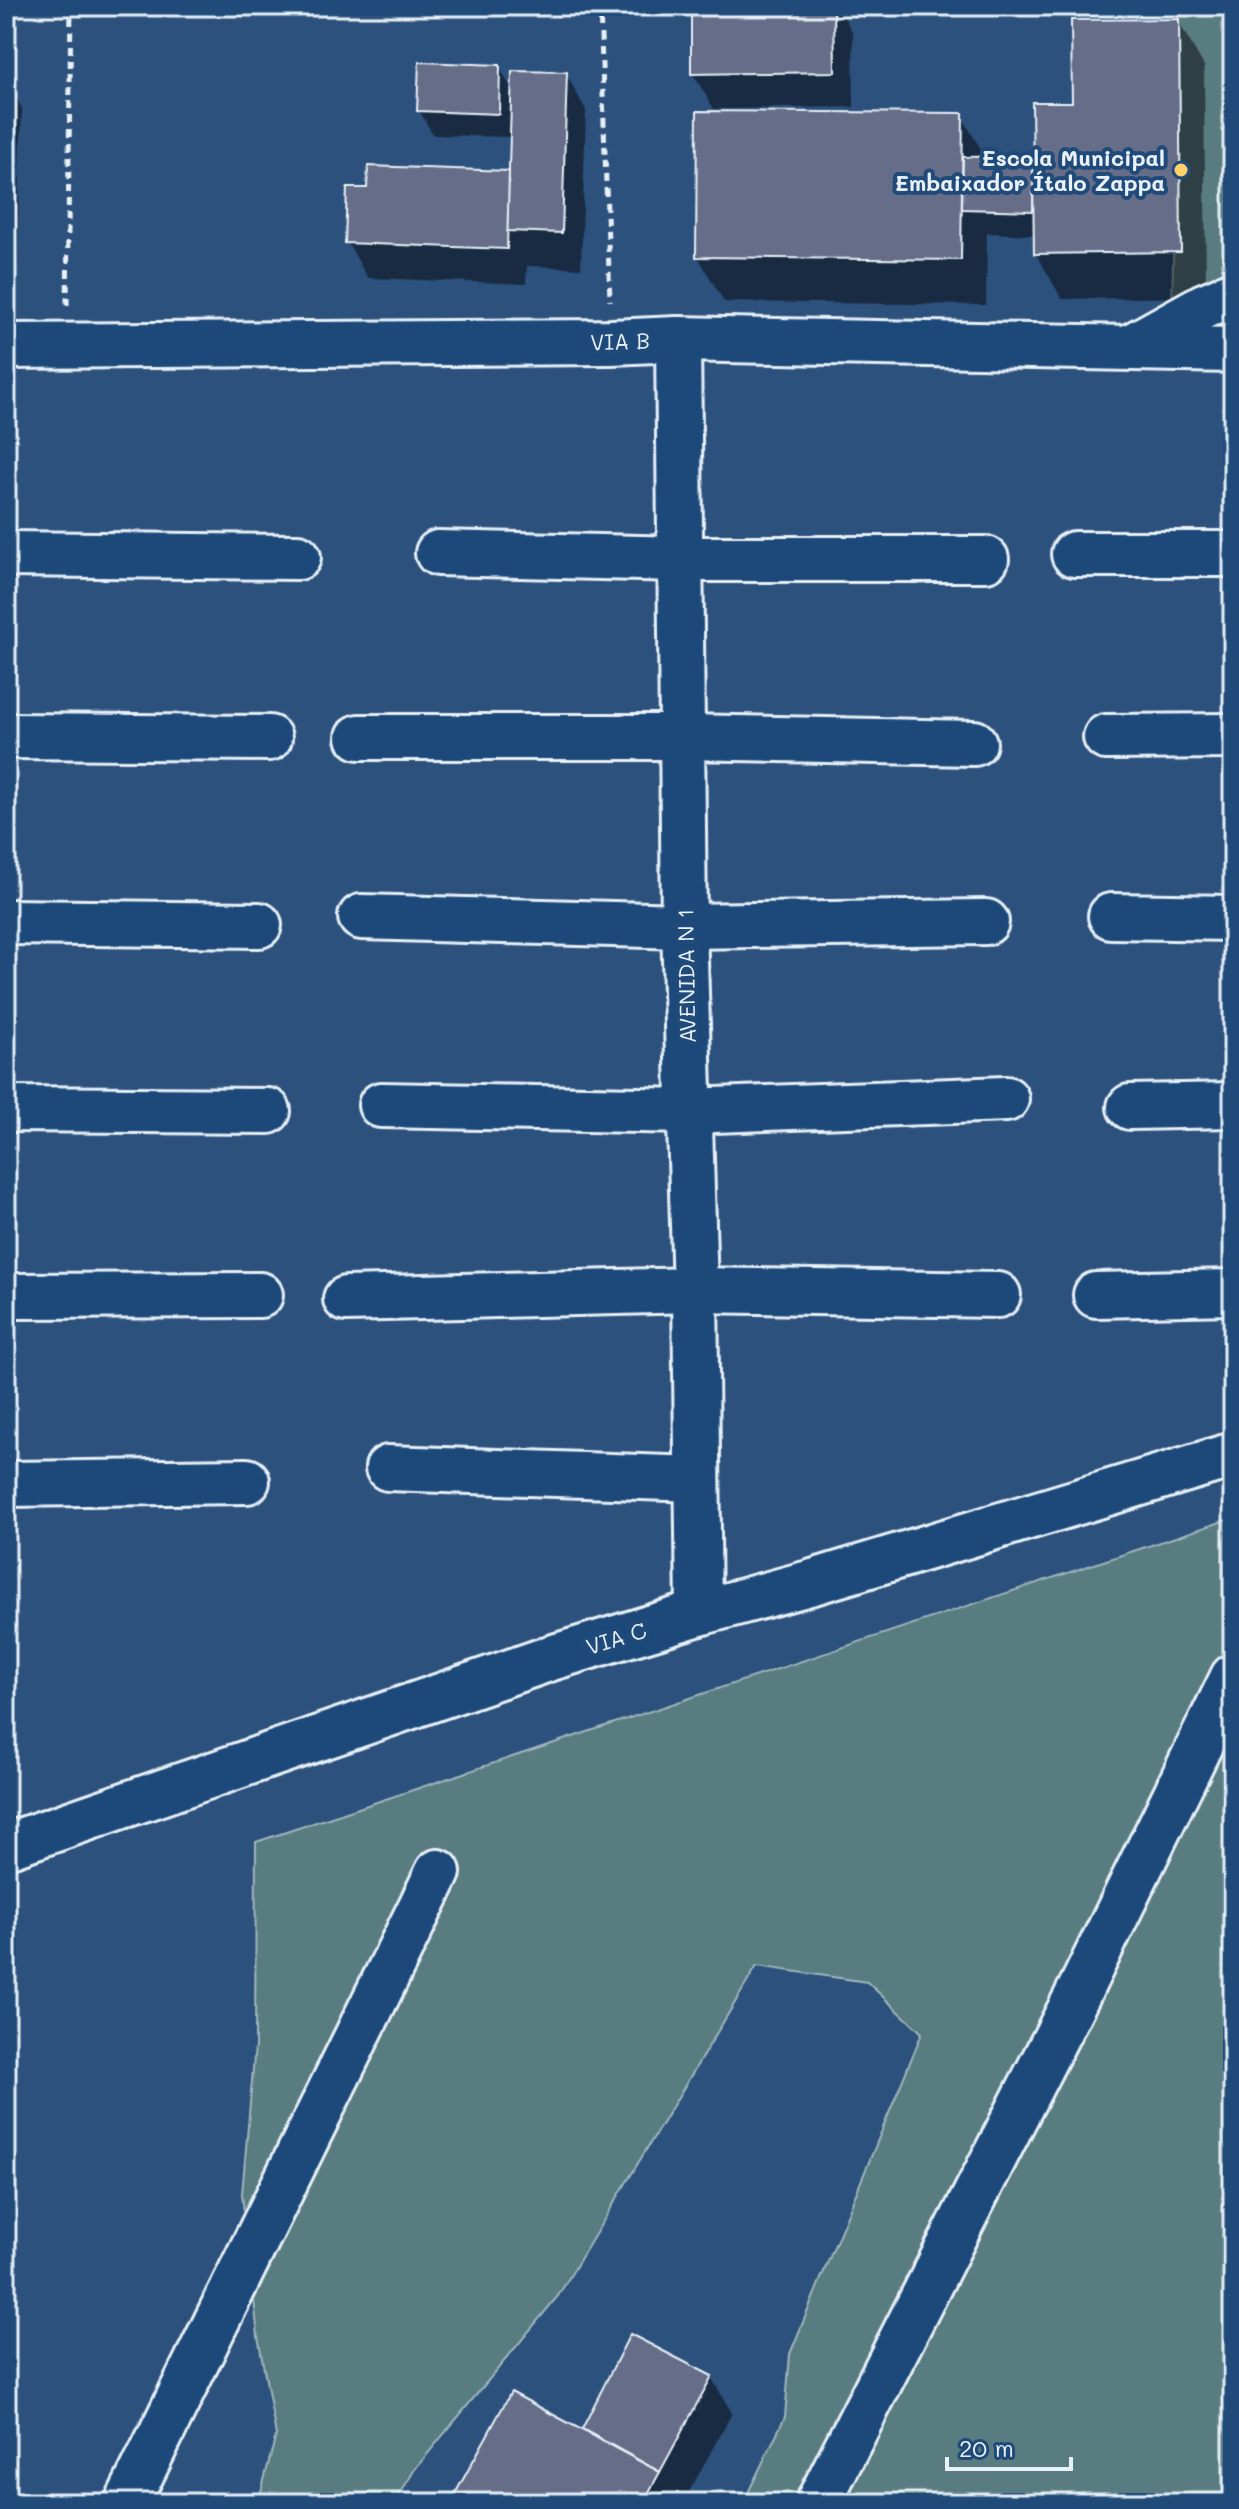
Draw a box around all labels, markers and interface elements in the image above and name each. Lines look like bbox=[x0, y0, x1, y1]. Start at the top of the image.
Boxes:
place label: Escola Municipal Embaixador Ítalo Zappa bbox=[895, 143, 1165, 197]
marker: Escola Municipal Embaixador Ítalo Zappa bbox=[1172, 161, 1190, 179]
street label: VIA B bbox=[590, 325, 650, 357]
street label: AVENIDA N 1 bbox=[670, 908, 702, 1044]
street label: VIA C bbox=[582, 1615, 650, 1661]
scale bar bbox=[947, 2421, 1071, 2471]
text: 20 m bbox=[959, 2432, 1014, 2463]

